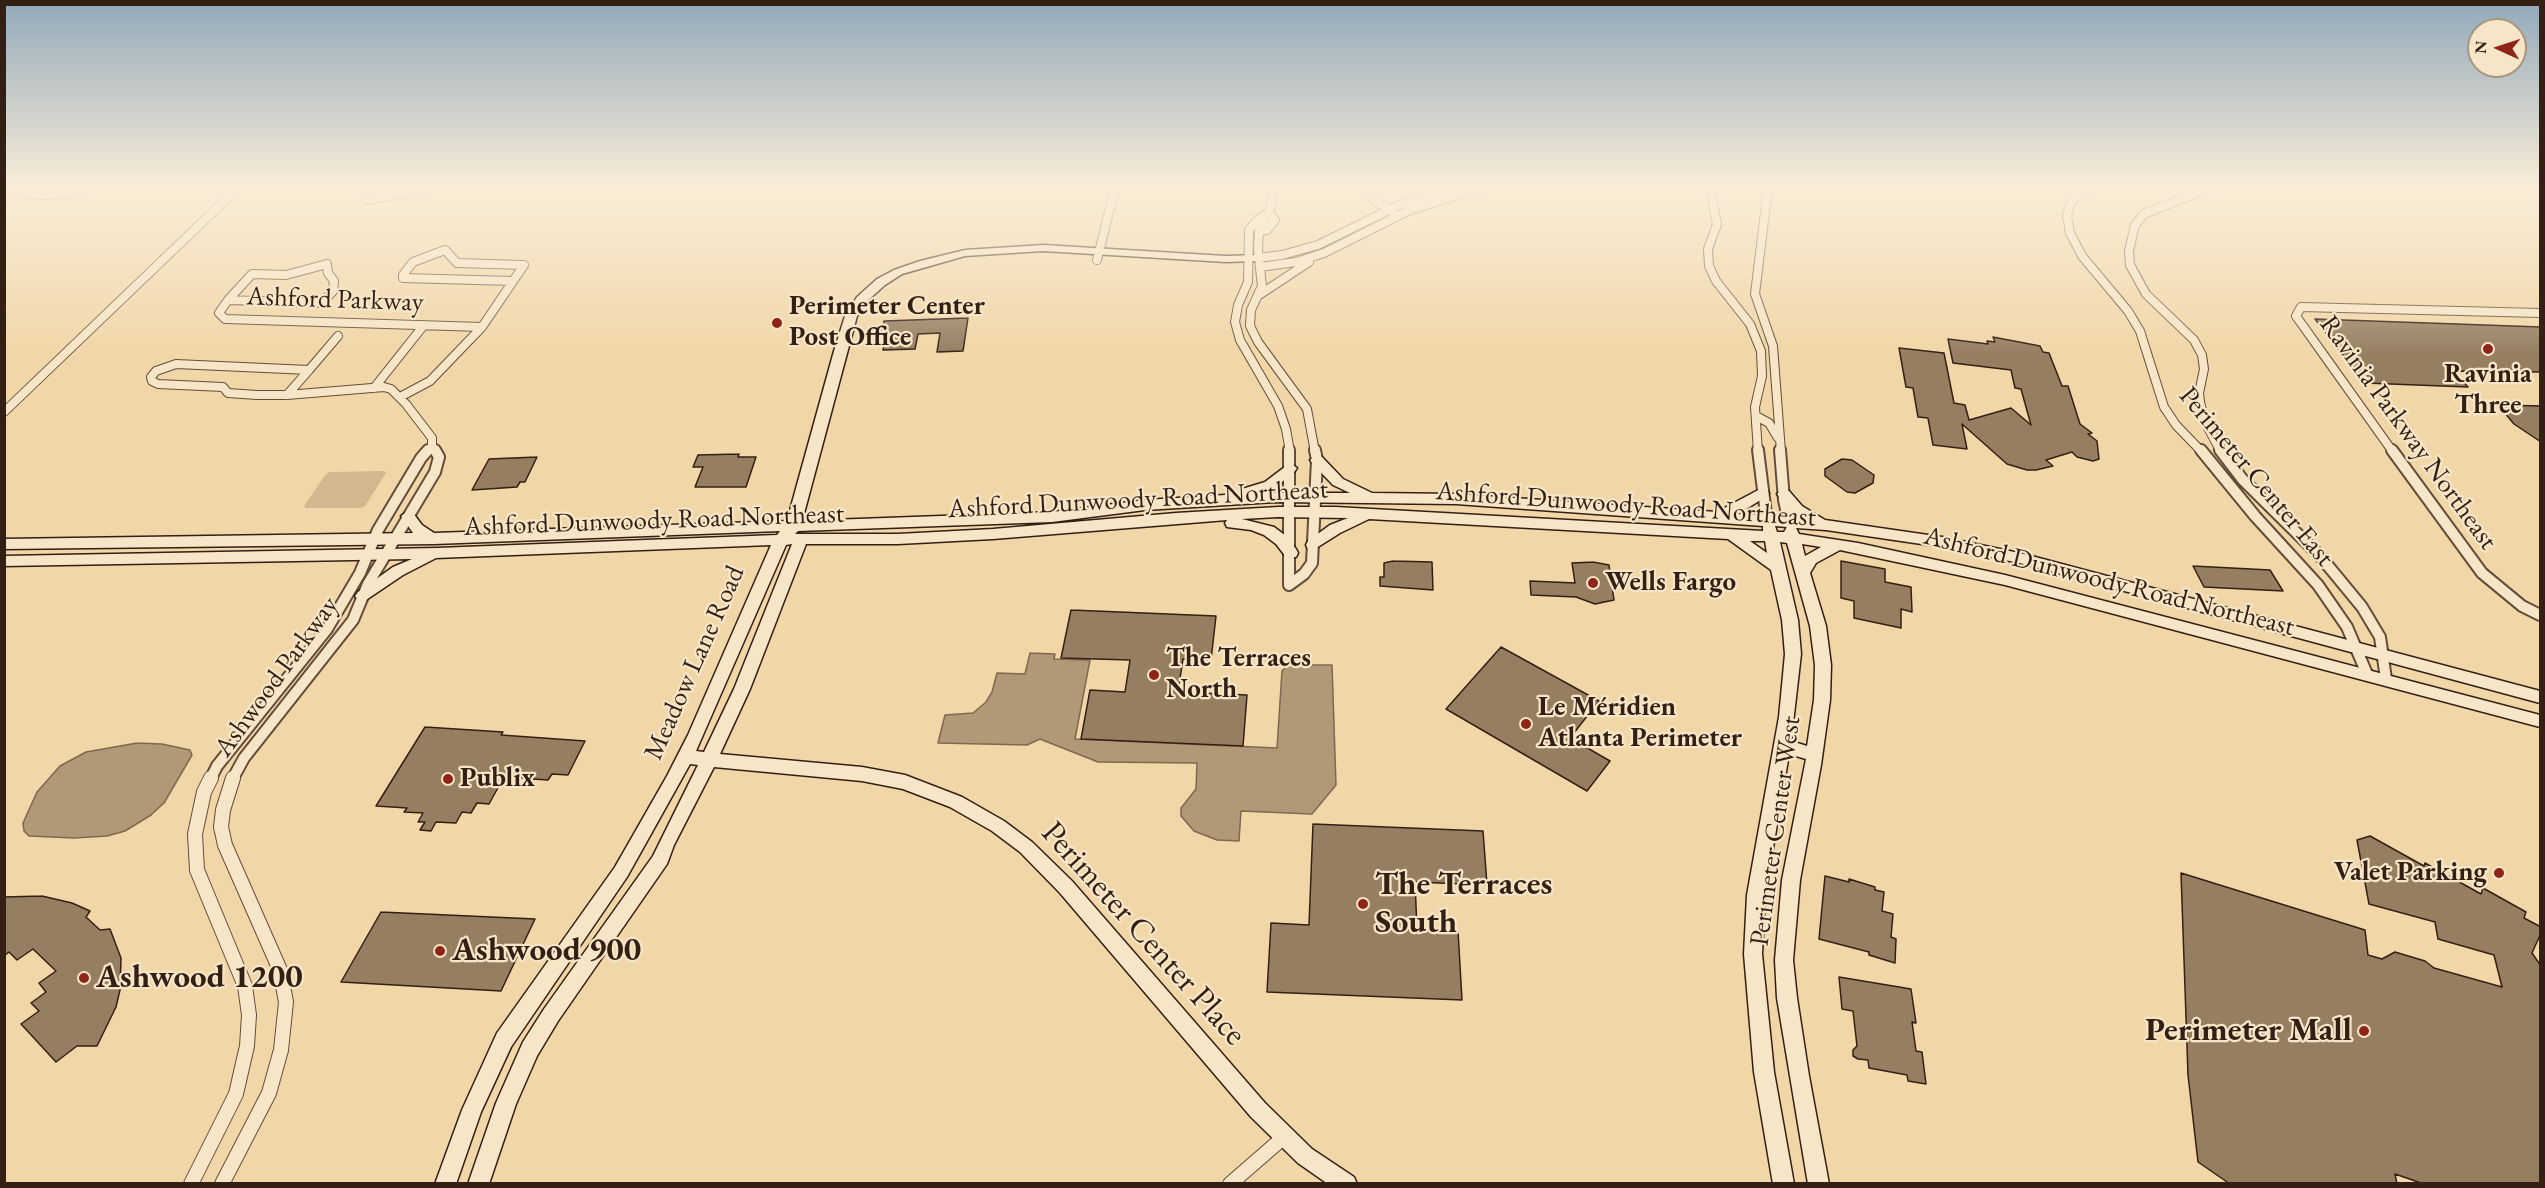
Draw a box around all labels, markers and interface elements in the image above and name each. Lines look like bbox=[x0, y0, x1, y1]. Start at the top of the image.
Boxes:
north arrow bbox=[2467, 18, 2527, 78]
text: N bbox=[2470, 40, 2491, 54]
street label: Ashford Parkway bbox=[246, 281, 424, 319]
place label: Perimeter Center Post Office bbox=[789, 291, 985, 354]
street label: Ravinia Parkway Northeast bbox=[2312, 310, 2504, 556]
marker: Perimeter Center Post Office bbox=[770, 316, 784, 330]
marker: Ravinia Three bbox=[2481, 342, 2495, 356]
place label: Ravinia Three bbox=[2444, 359, 2532, 422]
street label: Perimeter Center East bbox=[2171, 381, 2341, 573]
street label: Ashford Dunwoody Road Northeast bbox=[947, 474, 1329, 526]
street label: Ashford Dunwoody Road Northeast bbox=[1435, 476, 1817, 534]
street label: Ashford Dunwoody Road Northeast bbox=[463, 498, 845, 544]
street label: Ashford Dunwoody Road Northeast bbox=[1920, 520, 2298, 644]
street label: Meadow Lane Road bbox=[638, 561, 752, 765]
place label: Wells Fargo bbox=[1605, 567, 1736, 599]
marker: Wells Fargo bbox=[1586, 576, 1600, 590]
street label: Ashwood Parkway bbox=[208, 590, 346, 764]
place label: The Terraces North bbox=[1166, 643, 1311, 706]
marker: The Terraces North bbox=[1147, 668, 1161, 682]
place label: Le Méridien Atlanta Perimeter bbox=[1538, 692, 1742, 755]
street label: Perimeter Center West bbox=[1744, 714, 1808, 948]
marker: Le Méridien Atlanta Perimeter bbox=[1519, 717, 1533, 731]
place label: Publix bbox=[460, 763, 535, 795]
marker: Publix bbox=[441, 772, 455, 786]
street label: Perimeter Center Place bbox=[1032, 814, 1254, 1054]
place label: Valet Parking bbox=[2334, 857, 2487, 889]
place label: The Terraces South bbox=[1375, 865, 1552, 943]
marker: Valet Parking bbox=[2492, 866, 2506, 880]
marker: The Terraces South bbox=[1356, 897, 1370, 911]
place label: Ashwood 900 bbox=[452, 931, 641, 971]
marker: Ashwood 900 bbox=[433, 944, 447, 958]
place label: Ashwood 1200 bbox=[96, 958, 303, 998]
marker: Ashwood 1200 bbox=[77, 971, 91, 985]
place label: Perimeter Mall bbox=[2145, 1011, 2352, 1051]
marker: Perimeter Mall bbox=[2357, 1024, 2371, 1038]

